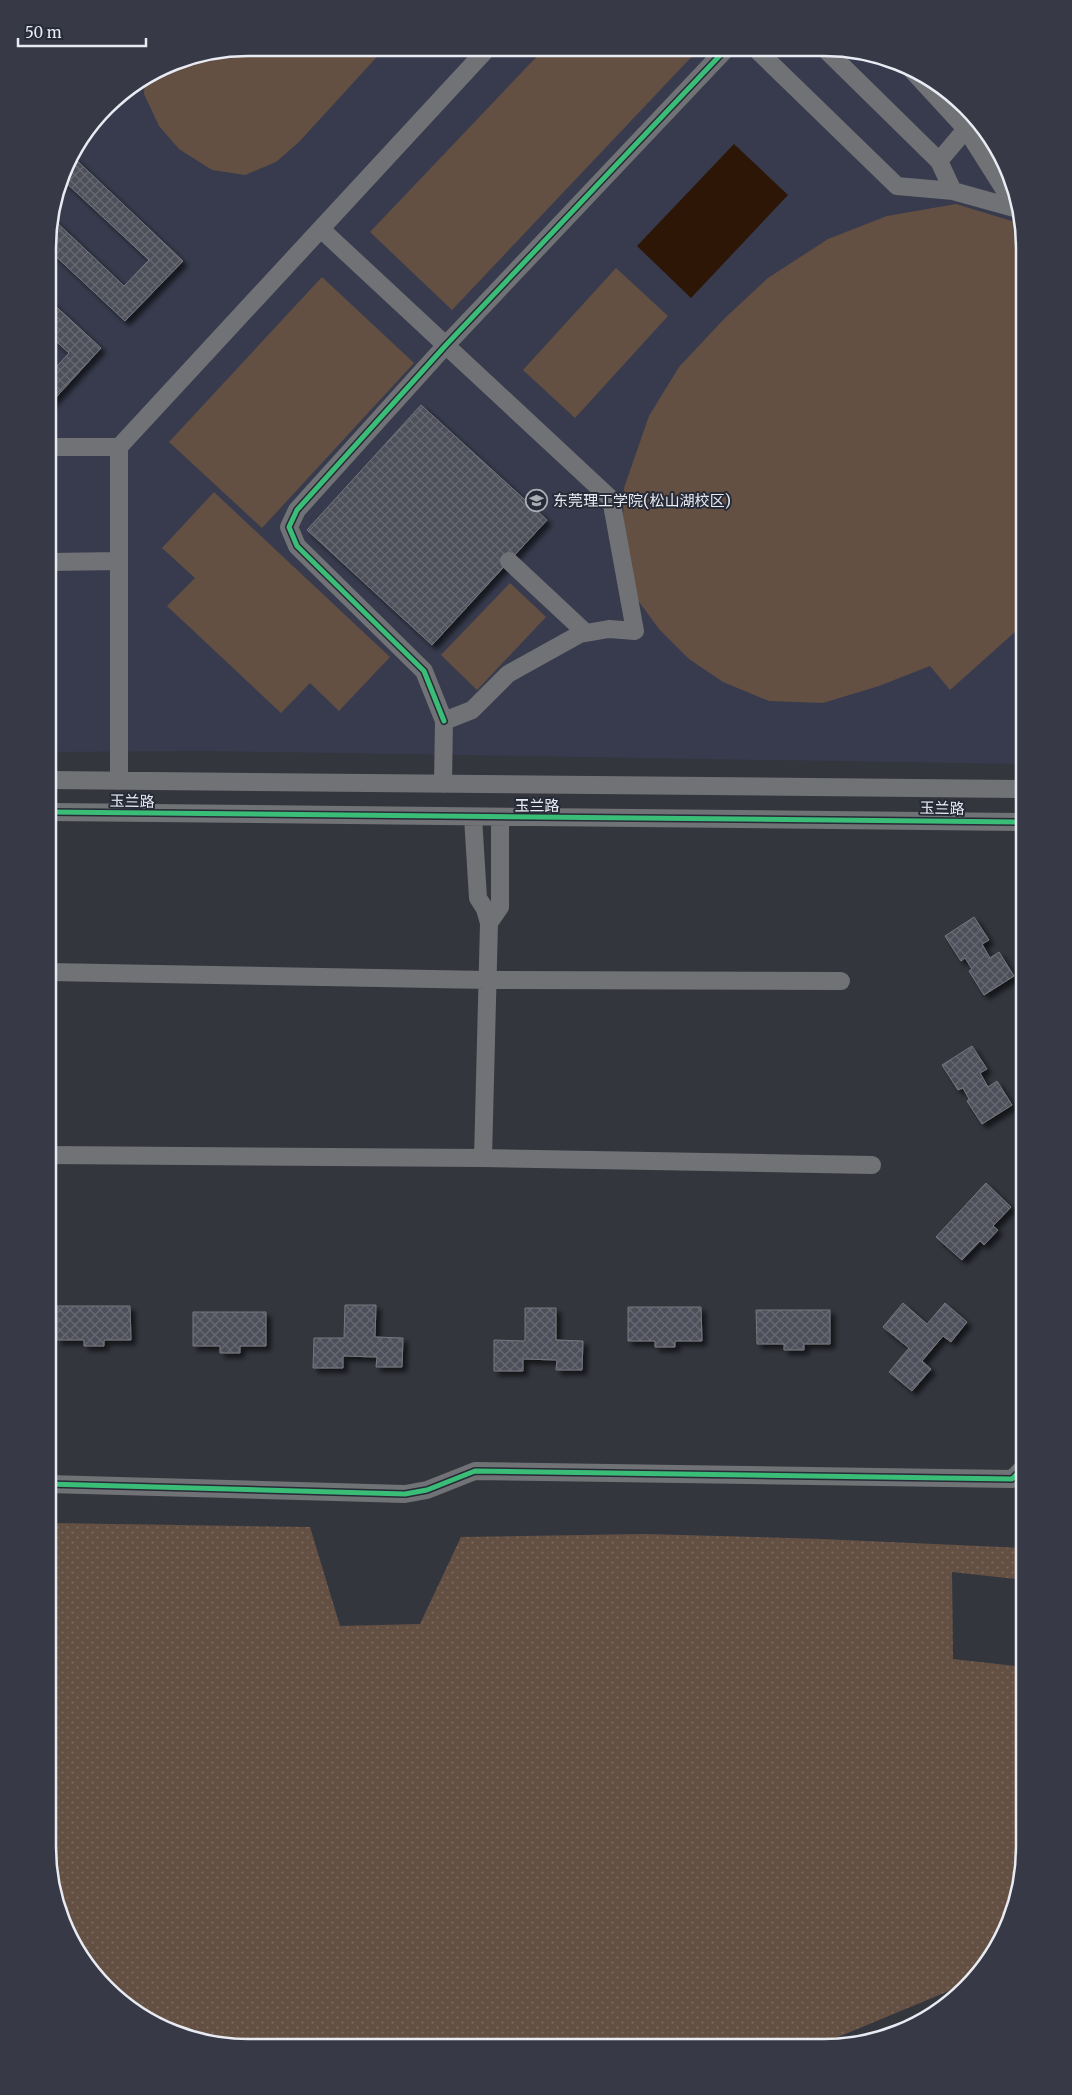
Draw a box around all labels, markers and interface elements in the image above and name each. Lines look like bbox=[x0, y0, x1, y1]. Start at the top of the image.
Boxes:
scale bar bbox=[18, 15, 145, 47]
text: 50 m bbox=[25, 23, 62, 42]
school or university icon: 东莞理工学院(松山湖校区) bbox=[525, 488, 549, 512]
place label: 东莞理工学院(松山湖校区) bbox=[553, 491, 731, 510]
street label: 玉兰路 bbox=[109, 791, 155, 811]
street label: 玉兰路 bbox=[514, 796, 560, 815]
street label: 玉兰路 bbox=[919, 798, 965, 818]

